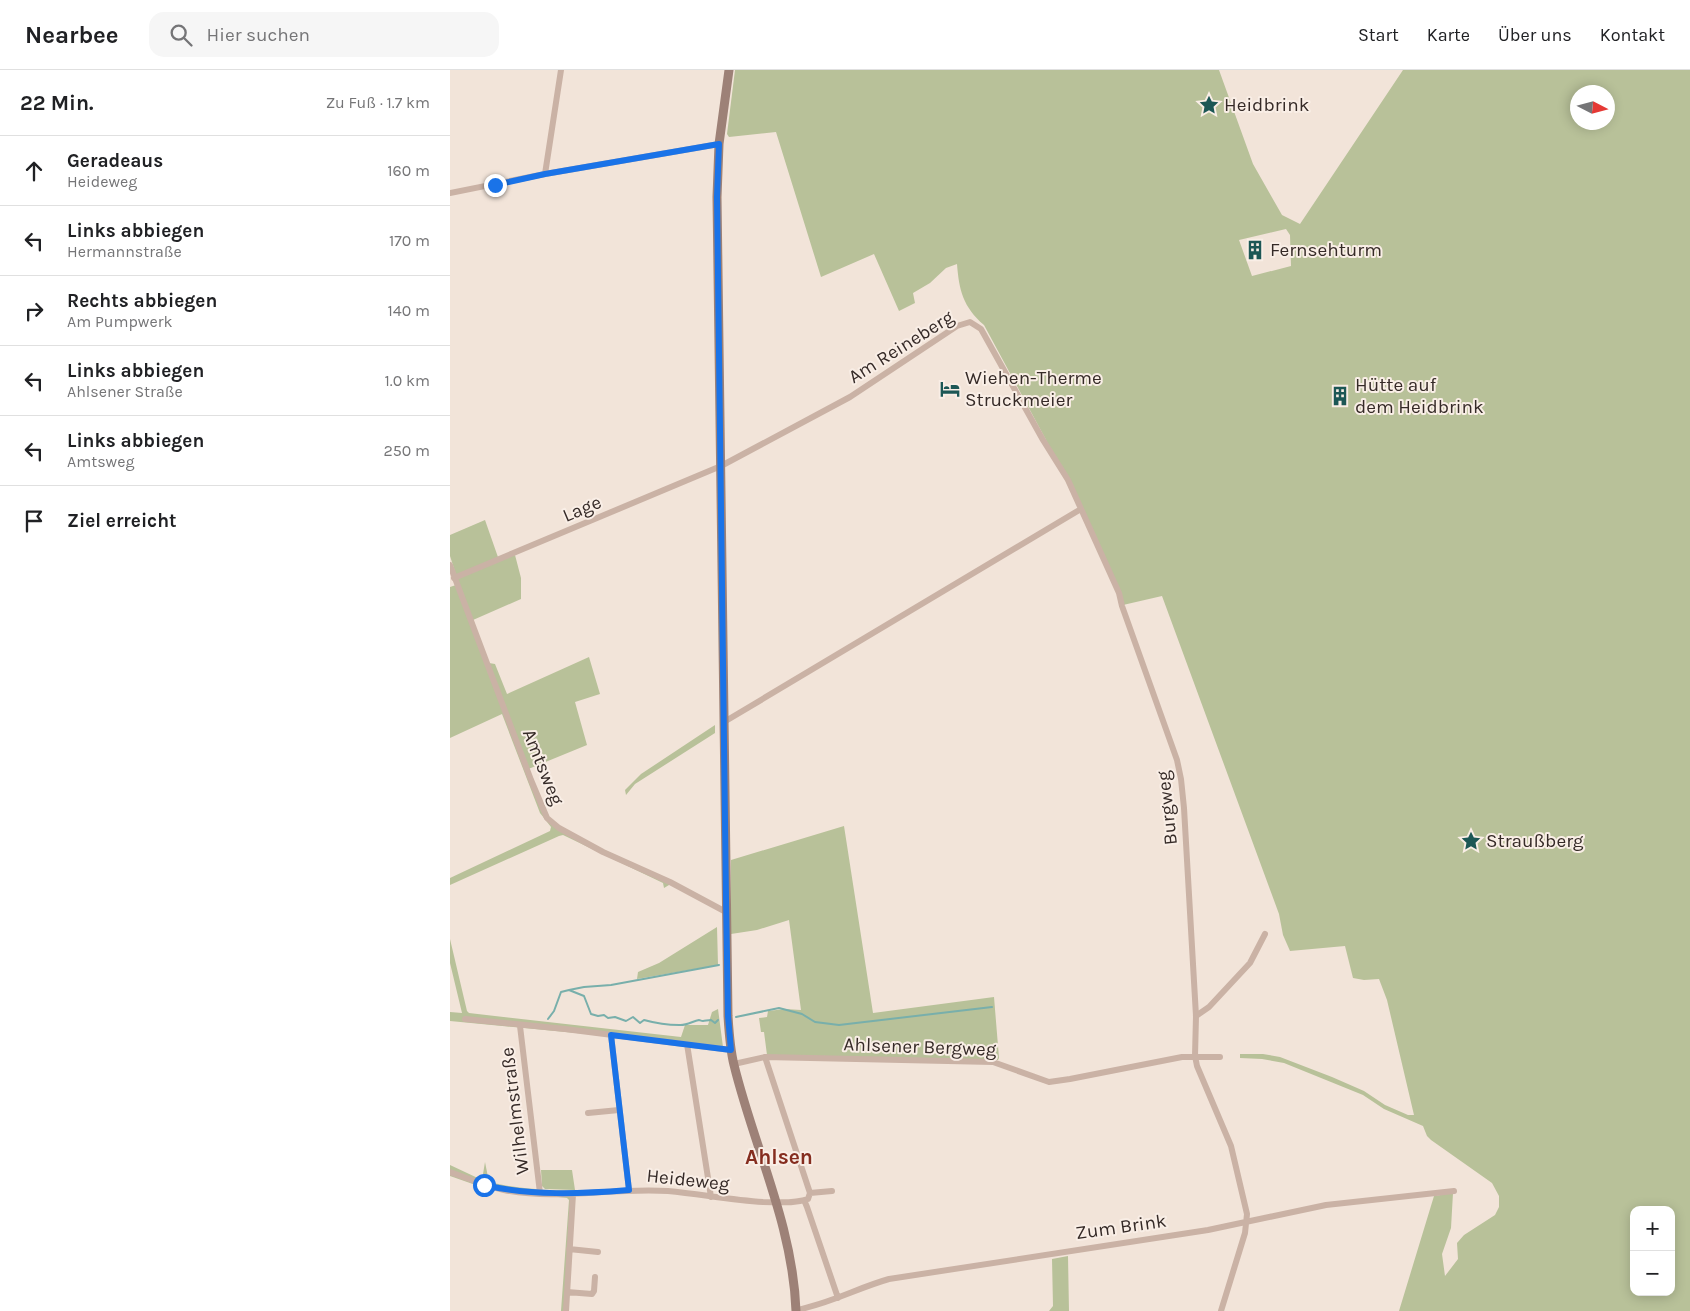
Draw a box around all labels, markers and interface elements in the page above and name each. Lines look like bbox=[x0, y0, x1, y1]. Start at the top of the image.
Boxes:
search box bbox=[149, 12, 499, 57]
text: Nearbee bbox=[25, 21, 119, 49]
icon: search bbox=[167, 21, 195, 49]
text: Hier suchen bbox=[207, 24, 310, 46]
text: Start bbox=[1358, 24, 1399, 46]
text: Karte bbox=[1427, 24, 1470, 46]
text: Über uns bbox=[1498, 24, 1572, 46]
text: Kontakt bbox=[1600, 24, 1665, 46]
north arrow bbox=[1570, 85, 1615, 130]
text: 22 Min. bbox=[20, 91, 94, 115]
text: Zu Fuß · 1.7 km bbox=[326, 93, 430, 112]
place icon: Heidbrink bbox=[1198, 94, 1220, 116]
place label: Heidbrink bbox=[1224, 94, 1310, 116]
text: Geradeaus bbox=[67, 150, 163, 172]
icon: ahead bbox=[20, 157, 48, 185]
text: 160 m bbox=[387, 161, 430, 180]
text: Heideweg bbox=[67, 172, 137, 191]
route end bbox=[484, 174, 507, 197]
text: Links abbiegen bbox=[67, 220, 204, 242]
icon: left bbox=[20, 227, 48, 255]
text: 170 m bbox=[389, 231, 430, 250]
building icon: Fernsehturm bbox=[1244, 239, 1266, 261]
place label: Fernsehturm bbox=[1270, 239, 1382, 261]
text: Hermannstraße bbox=[67, 242, 182, 261]
text: Rechts abbiegen bbox=[67, 290, 217, 312]
icon: right bbox=[20, 297, 48, 325]
text: 140 m bbox=[388, 301, 430, 320]
street label: Am Reineberg bbox=[844, 306, 958, 388]
text: Am Pumpwerk bbox=[67, 312, 172, 331]
text: Links abbiegen bbox=[67, 360, 204, 382]
icon: left bbox=[20, 367, 48, 395]
place label: Wiehen-Therme Struckmeier bbox=[965, 367, 1102, 411]
text: 1.0 km bbox=[385, 371, 430, 390]
place label: Hütte auf dem Heidbrink bbox=[1355, 374, 1484, 418]
hotel icon: Wiehen-Therme Struckmeier bbox=[939, 378, 961, 400]
text: Ahlsener Straße bbox=[67, 382, 183, 401]
building icon: Hütte auf dem Heidbrink bbox=[1329, 385, 1351, 407]
text: Links abbiegen bbox=[67, 430, 204, 452]
icon: left bbox=[20, 437, 48, 465]
text: 250 m bbox=[383, 441, 430, 460]
text: Amtsweg bbox=[67, 452, 134, 471]
street label: Lage bbox=[559, 491, 605, 527]
icon: arrive bbox=[20, 507, 48, 535]
text: Ziel erreicht bbox=[67, 510, 177, 532]
street label: Amtsweg bbox=[518, 726, 568, 808]
street label: Burgweg bbox=[1152, 769, 1182, 846]
place icon: Straußberg bbox=[1460, 830, 1482, 852]
place label: Straußberg bbox=[1486, 830, 1584, 852]
street label: Ahlsener Bergweg bbox=[843, 1033, 997, 1061]
street label: Wilhelmstraße bbox=[496, 1046, 534, 1176]
district label: Ahlsen bbox=[745, 1145, 813, 1169]
street label: Heideweg bbox=[645, 1165, 731, 1195]
route start bbox=[473, 1174, 496, 1197]
map controls bbox=[1630, 1206, 1675, 1296]
button: + bbox=[1630, 1206, 1675, 1251]
street label: Zum Brink bbox=[1074, 1210, 1168, 1244]
button: − bbox=[1630, 1251, 1675, 1296]

